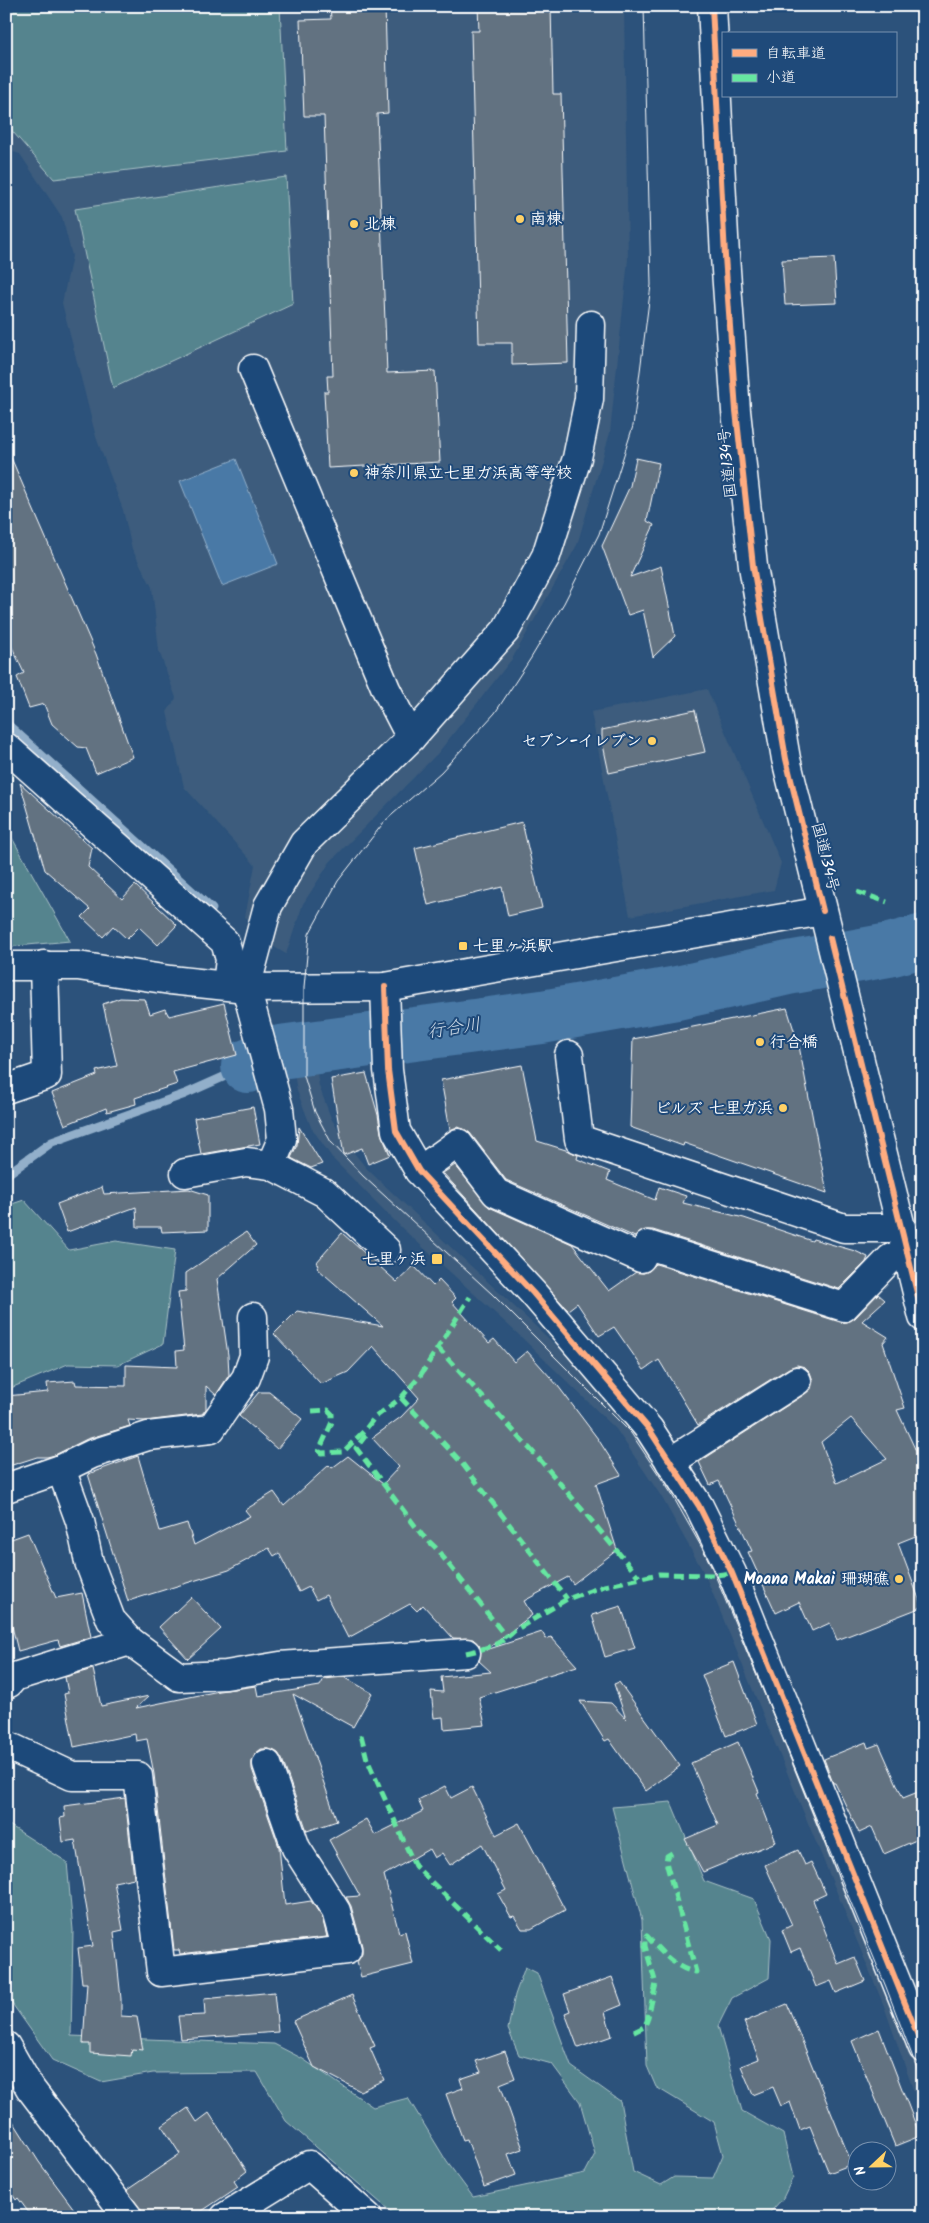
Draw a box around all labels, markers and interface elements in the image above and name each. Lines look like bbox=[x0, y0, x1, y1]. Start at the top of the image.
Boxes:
legend bbox=[722, 32, 896, 98]
text: 自転車道 bbox=[766, 42, 826, 66]
text: 小道 bbox=[766, 66, 796, 90]
place label: 南棟 bbox=[530, 207, 563, 232]
place label: 北棟 bbox=[364, 212, 397, 237]
marker: 南棟 bbox=[514, 213, 526, 225]
marker: 北棟 bbox=[348, 218, 360, 230]
street label: 国道134号 bbox=[712, 426, 744, 500]
place label: 神奈川県立七里ガ浜高等学校 bbox=[364, 461, 572, 486]
marker: 神奈川県立七里ガ浜高等学校 bbox=[348, 467, 360, 479]
place label: セブン-イレブン bbox=[522, 729, 642, 754]
marker: セブン-イレブン bbox=[646, 735, 658, 747]
street label: 国道134号 bbox=[804, 820, 846, 894]
place label: 七里ヶ浜駅 bbox=[473, 934, 553, 959]
marker: 七里ヶ浜駅 bbox=[457, 940, 469, 952]
water label: 行合川 bbox=[425, 1011, 483, 1047]
place label: 行合橋 bbox=[770, 1030, 818, 1055]
marker: 行合橋 bbox=[754, 1036, 766, 1048]
place label: ビルズ 七里ガ浜 bbox=[655, 1096, 773, 1121]
marker: ビルズ 七里ガ浜 bbox=[777, 1102, 789, 1114]
place label: 七里ヶ浜 bbox=[362, 1247, 426, 1272]
marker: 七里ヶ浜 bbox=[430, 1252, 444, 1266]
place label: Moana Makai 珊瑚礁 bbox=[744, 1567, 889, 1592]
marker: Moana Makai 珊瑚礁 bbox=[893, 1573, 905, 1585]
north arrow bbox=[846, 2140, 896, 2190]
text: N bbox=[849, 2162, 873, 2179]

